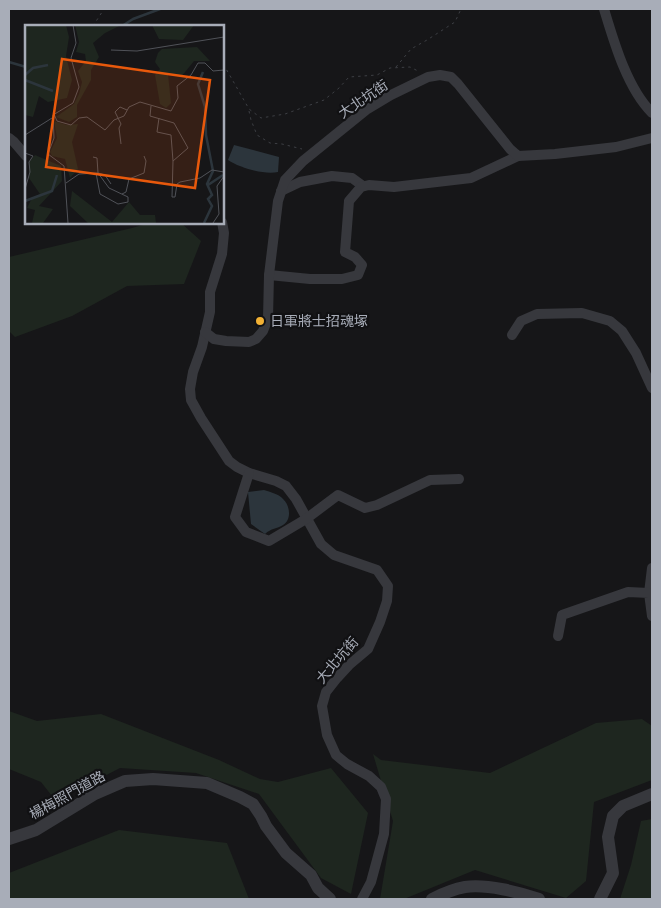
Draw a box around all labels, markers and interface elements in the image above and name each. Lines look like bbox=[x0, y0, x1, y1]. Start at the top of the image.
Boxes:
inset map bbox=[25, 25, 224, 224]
street label: 大北坑街 bbox=[335, 77, 391, 121]
place label: 日軍將士招魂塚 bbox=[270, 313, 368, 329]
marker: 日軍將士招魂塚 bbox=[254, 315, 266, 327]
street label: 大北坑街 bbox=[313, 634, 361, 686]
street label: 楊梅照門道路 bbox=[26, 768, 108, 822]

